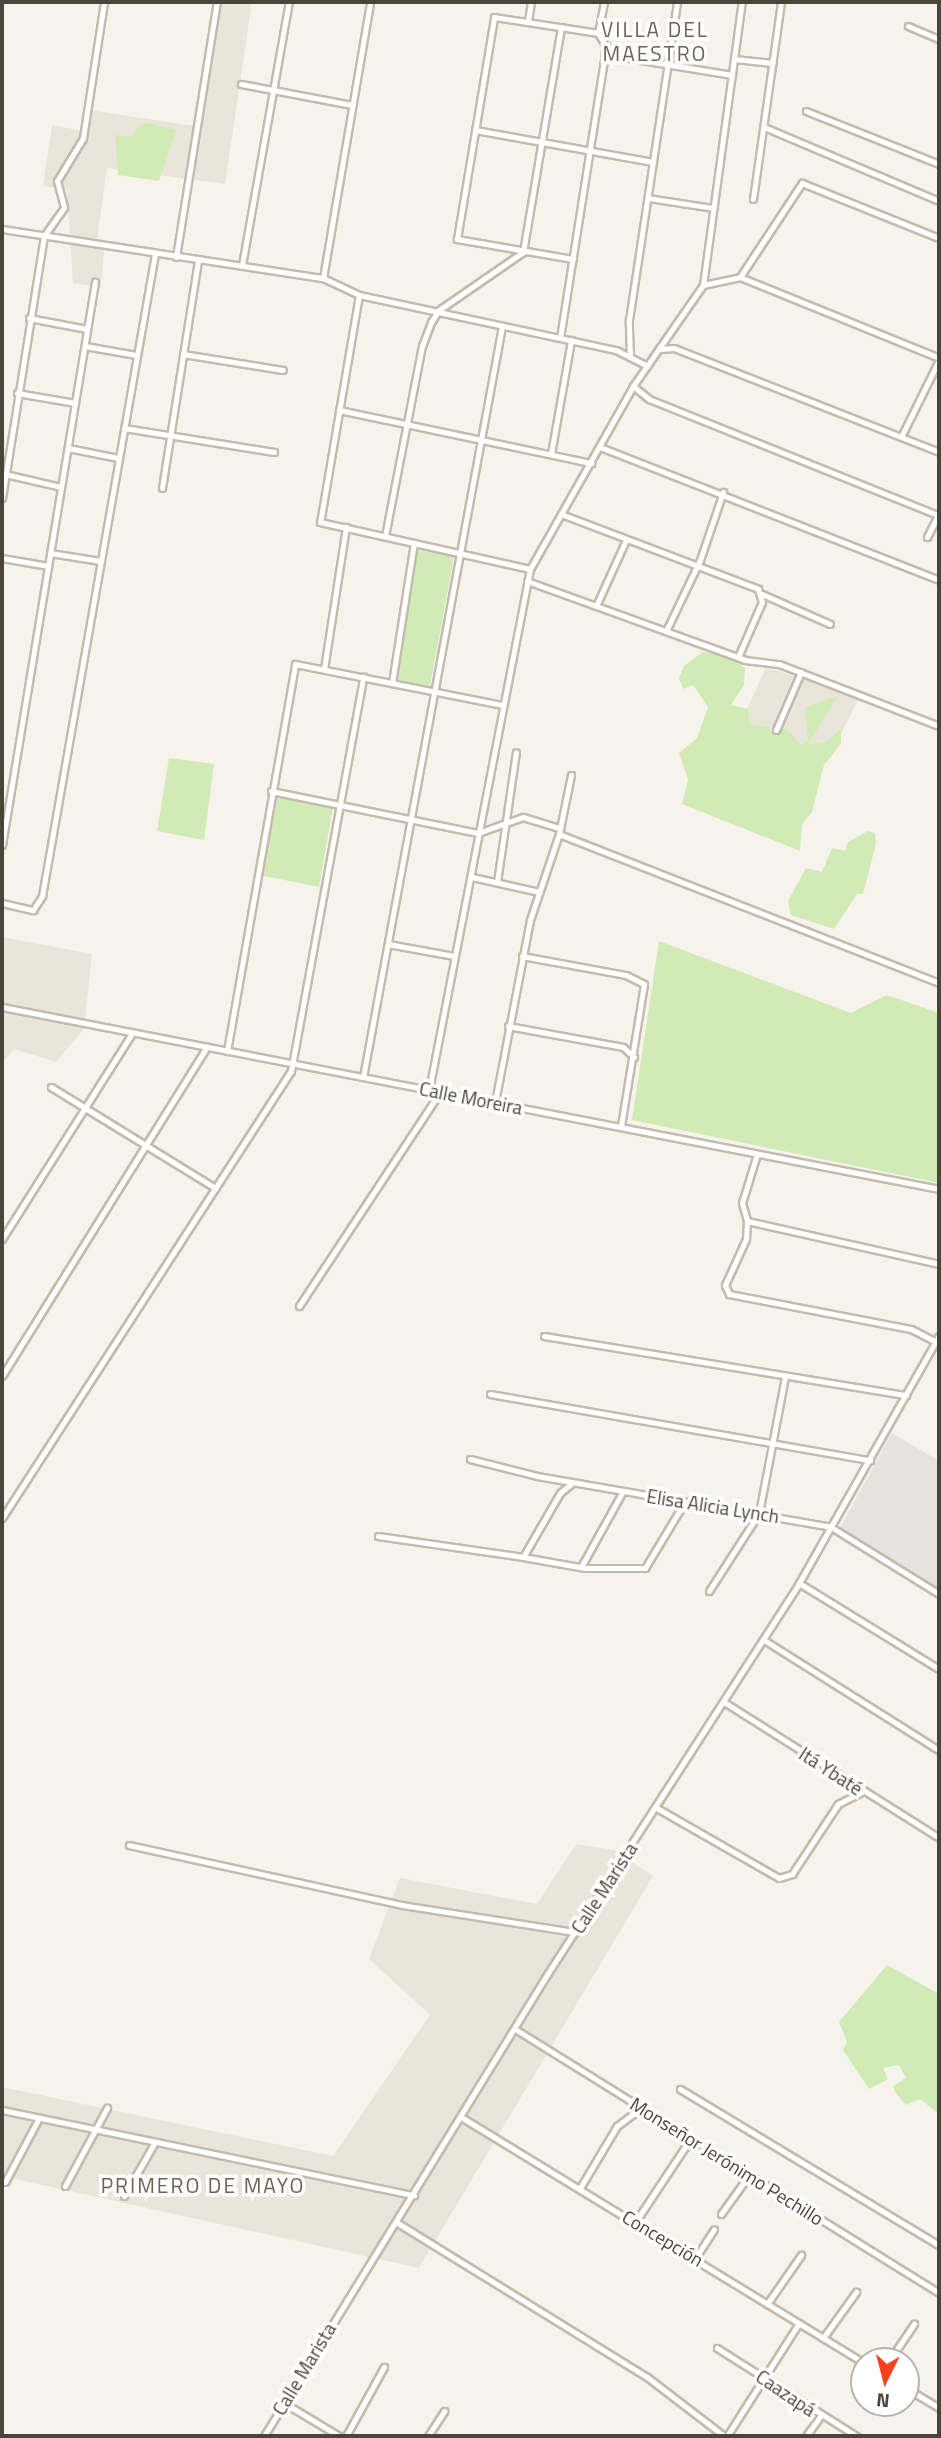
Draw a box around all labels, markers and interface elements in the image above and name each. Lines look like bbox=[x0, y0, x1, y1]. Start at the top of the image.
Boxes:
district label: VILLA DEL MAESTRO bbox=[602, 16, 708, 66]
street label: Calle Moreira bbox=[418, 1077, 524, 1119]
street label: Elisa Alicia Lynch bbox=[645, 1484, 781, 1528]
street label: Itá Ybaté bbox=[795, 1742, 867, 1800]
street label: Calle Marista bbox=[566, 1838, 642, 1938]
street label: Monseñor Jerónimo Pechillo bbox=[626, 2092, 828, 2230]
district label: PRIMERO DE MAYO bbox=[103, 2172, 303, 2198]
street label: Concepción bbox=[618, 2205, 708, 2271]
street label: Calle Marista bbox=[268, 2319, 340, 2419]
north arrow bbox=[850, 2347, 920, 2417]
street label: Caazapá bbox=[752, 2365, 820, 2421]
text: N bbox=[875, 2386, 891, 2417]

